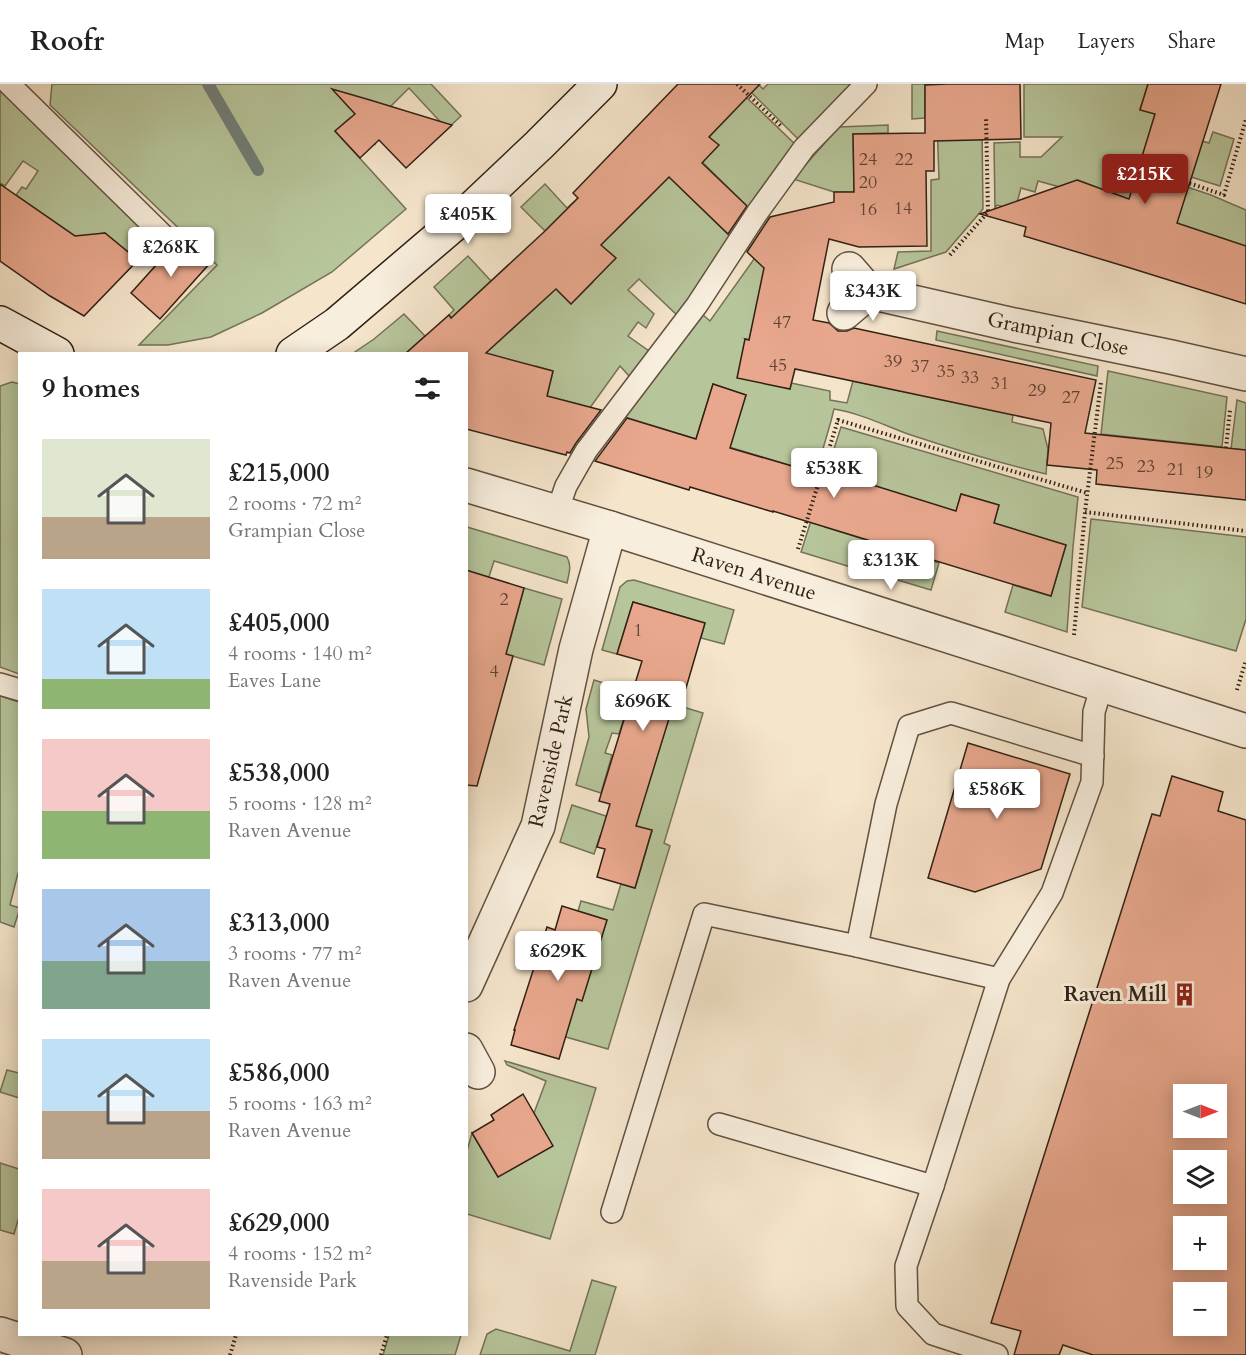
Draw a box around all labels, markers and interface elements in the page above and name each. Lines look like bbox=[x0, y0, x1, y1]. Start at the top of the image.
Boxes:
text: Roofr bbox=[30, 22, 104, 60]
text: Map bbox=[1005, 27, 1045, 56]
text: Layers bbox=[1078, 27, 1135, 56]
text: Share bbox=[1168, 27, 1216, 56]
house number: 24 bbox=[859, 147, 877, 172]
house number: 22 bbox=[895, 147, 913, 172]
pin: £215K bbox=[1103, 154, 1187, 205]
text: £215K bbox=[1116, 160, 1174, 187]
house number: 20 bbox=[859, 170, 877, 195]
pin: £405K bbox=[426, 194, 510, 245]
house number: 14 bbox=[894, 196, 912, 221]
house number: 16 bbox=[859, 197, 877, 222]
text: £405K bbox=[439, 200, 497, 227]
pin: £268K bbox=[129, 227, 213, 278]
text: £268K bbox=[142, 233, 200, 260]
pin: £343K bbox=[831, 271, 915, 322]
text: £343K bbox=[844, 277, 902, 304]
street label: Grampian Close bbox=[984, 305, 1132, 363]
house number: 47 bbox=[773, 310, 791, 335]
house number: 39 bbox=[884, 349, 902, 374]
house number: 45 bbox=[769, 353, 787, 378]
house number: 37 bbox=[911, 354, 929, 379]
house number: 35 bbox=[937, 359, 955, 384]
house number: 33 bbox=[961, 365, 979, 390]
text: 9 homes bbox=[42, 371, 140, 406]
house number: 31 bbox=[991, 371, 1009, 396]
icon: filters bbox=[411, 372, 444, 405]
house number: 29 bbox=[1028, 378, 1046, 403]
house number: 27 bbox=[1062, 385, 1080, 410]
pin: £538K bbox=[792, 448, 876, 499]
house number: 25 bbox=[1106, 451, 1124, 476]
text: £538K bbox=[805, 454, 863, 481]
house number: 23 bbox=[1137, 454, 1155, 479]
text: £215,000 bbox=[228, 455, 330, 490]
house number: 21 bbox=[1167, 457, 1185, 482]
house number: 19 bbox=[1195, 460, 1213, 485]
icon: home bbox=[90, 463, 162, 535]
text: 2 rooms · 72 m² bbox=[228, 490, 361, 517]
text: Grampian Close bbox=[228, 517, 365, 544]
street label: Raven Avenue bbox=[688, 540, 820, 608]
pin: £313K bbox=[849, 540, 933, 591]
text: £313K bbox=[862, 546, 920, 573]
house number: 2 bbox=[499, 587, 509, 612]
text: £405,000 bbox=[228, 605, 330, 640]
icon: home bbox=[90, 613, 162, 685]
house number: 1 bbox=[633, 618, 643, 643]
text: 4 rooms · 140 m² bbox=[228, 640, 372, 667]
house number: 4 bbox=[489, 659, 499, 684]
text: Eaves Lane bbox=[228, 667, 321, 694]
pin: £696K bbox=[601, 681, 685, 732]
text: £696K bbox=[614, 687, 672, 714]
street label: Ravenside Park bbox=[522, 691, 581, 830]
text: £538,000 bbox=[228, 755, 330, 790]
icon: home bbox=[90, 763, 162, 835]
pin: £586K bbox=[955, 769, 1039, 820]
text: £586K bbox=[968, 775, 1026, 802]
text: 5 rooms · 128 m² bbox=[228, 790, 372, 817]
text: Raven Avenue bbox=[228, 817, 351, 844]
text: £313,000 bbox=[228, 905, 330, 940]
icon: home bbox=[90, 913, 162, 985]
pin: £629K bbox=[516, 931, 600, 982]
text: £629K bbox=[529, 937, 587, 964]
text: 3 rooms · 77 m² bbox=[228, 940, 361, 967]
text: Raven Avenue bbox=[228, 967, 351, 994]
place label: Raven Mill bbox=[1063, 980, 1167, 1009]
building icon: Raven Mill bbox=[1172, 981, 1198, 1007]
text: £586,000 bbox=[228, 1055, 330, 1090]
icon: home bbox=[90, 1063, 162, 1135]
north arrow bbox=[1173, 1084, 1227, 1138]
map controls bbox=[1173, 1084, 1227, 1336]
text: 5 rooms · 163 m² bbox=[228, 1090, 372, 1117]
text: Raven Avenue bbox=[228, 1117, 351, 1144]
button: layers bbox=[1173, 1150, 1227, 1204]
text: £629,000 bbox=[228, 1205, 330, 1240]
icon: home bbox=[90, 1213, 162, 1285]
button: + bbox=[1173, 1216, 1227, 1270]
text: 4 rooms · 152 m² bbox=[228, 1240, 372, 1267]
text: Ravenside Park bbox=[228, 1267, 357, 1294]
button: − bbox=[1173, 1282, 1227, 1336]

